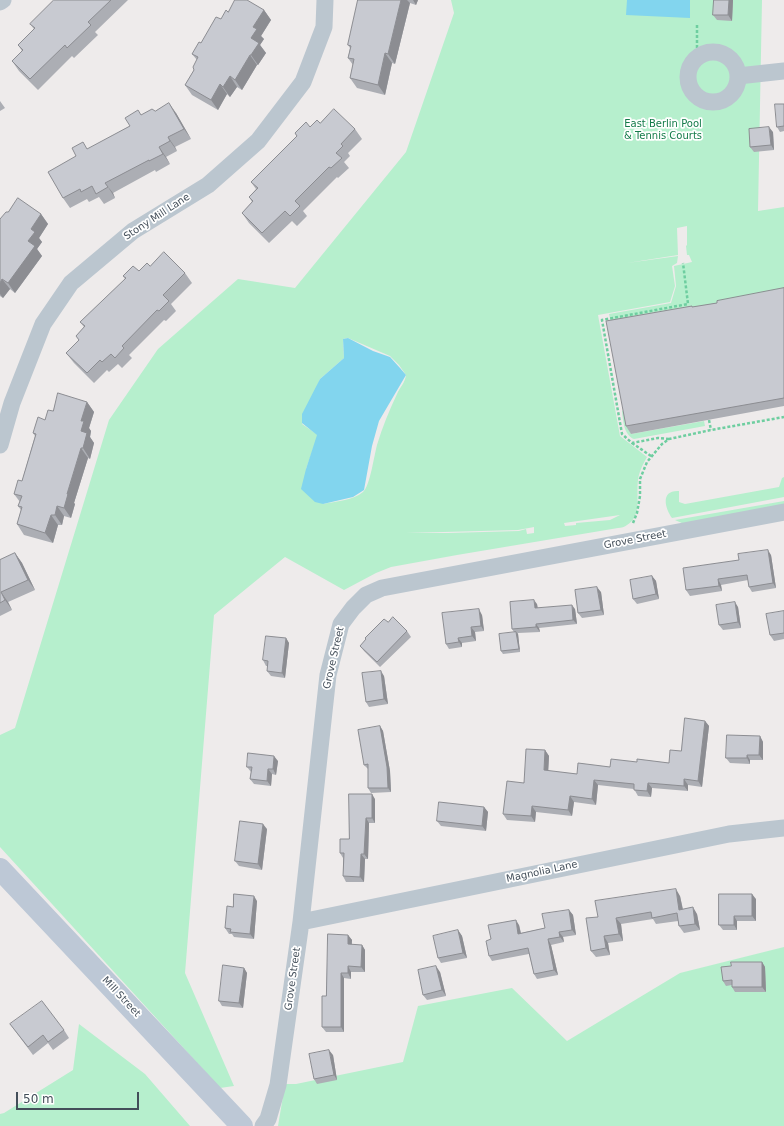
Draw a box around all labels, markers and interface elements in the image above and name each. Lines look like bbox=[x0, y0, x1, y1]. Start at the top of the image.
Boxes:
park label: East Berlin Pool & Tennis Courts bbox=[624, 118, 702, 142]
street label: Stony Mill Lane bbox=[122, 191, 192, 243]
street label: Grove Street bbox=[603, 528, 667, 552]
street label: Grove Street bbox=[321, 626, 347, 690]
street label: Magnolia Lane bbox=[505, 859, 579, 885]
street label: Grove Street bbox=[283, 947, 303, 1011]
street label: Mill Street bbox=[99, 974, 143, 1020]
scale bar bbox=[18, 1084, 141, 1110]
text: 50 m bbox=[23, 1092, 54, 1106]

